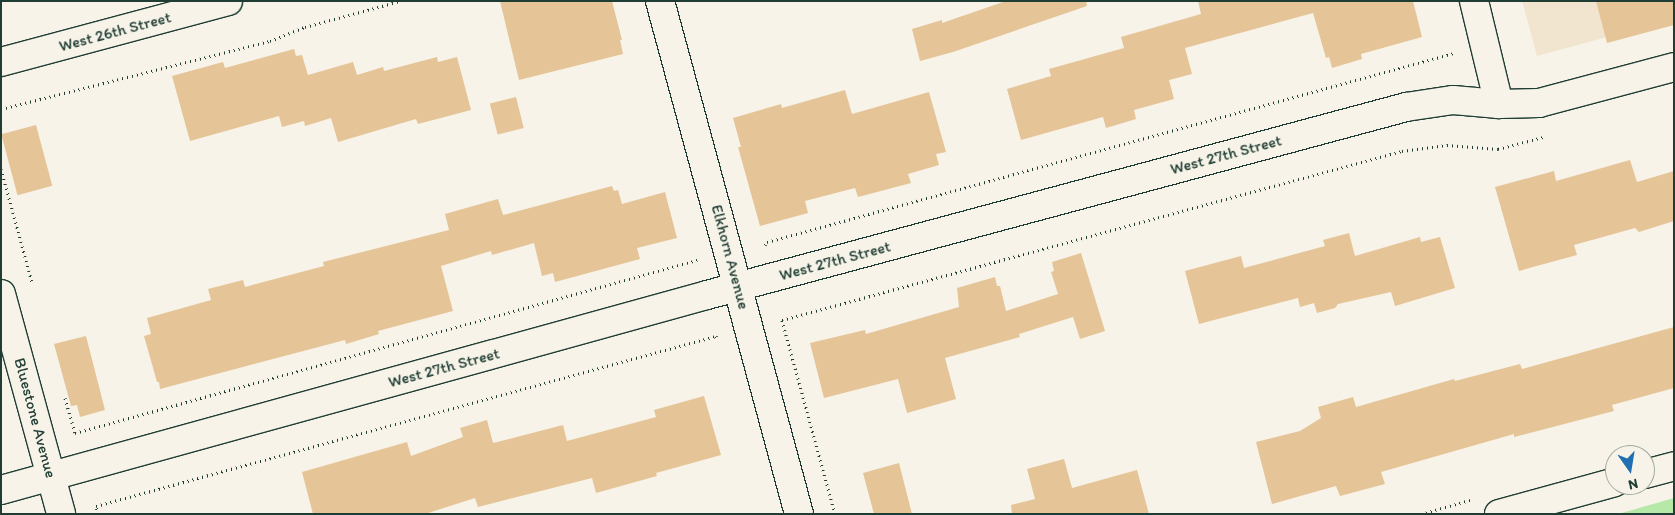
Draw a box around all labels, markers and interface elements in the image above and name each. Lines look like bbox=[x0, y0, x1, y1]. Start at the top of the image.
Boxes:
street label: West 26th Street bbox=[57, 8, 173, 56]
street label: West 27th Street bbox=[1169, 131, 1283, 179]
street label: Elkhorn Avenue bbox=[707, 203, 753, 311]
street label: West 27th Street bbox=[778, 237, 892, 285]
street label: West 27th Street bbox=[387, 344, 501, 392]
street label: Bluestone Avenue bbox=[10, 356, 60, 480]
north arrow bbox=[1605, 445, 1655, 495]
text: N bbox=[1627, 475, 1640, 493]

